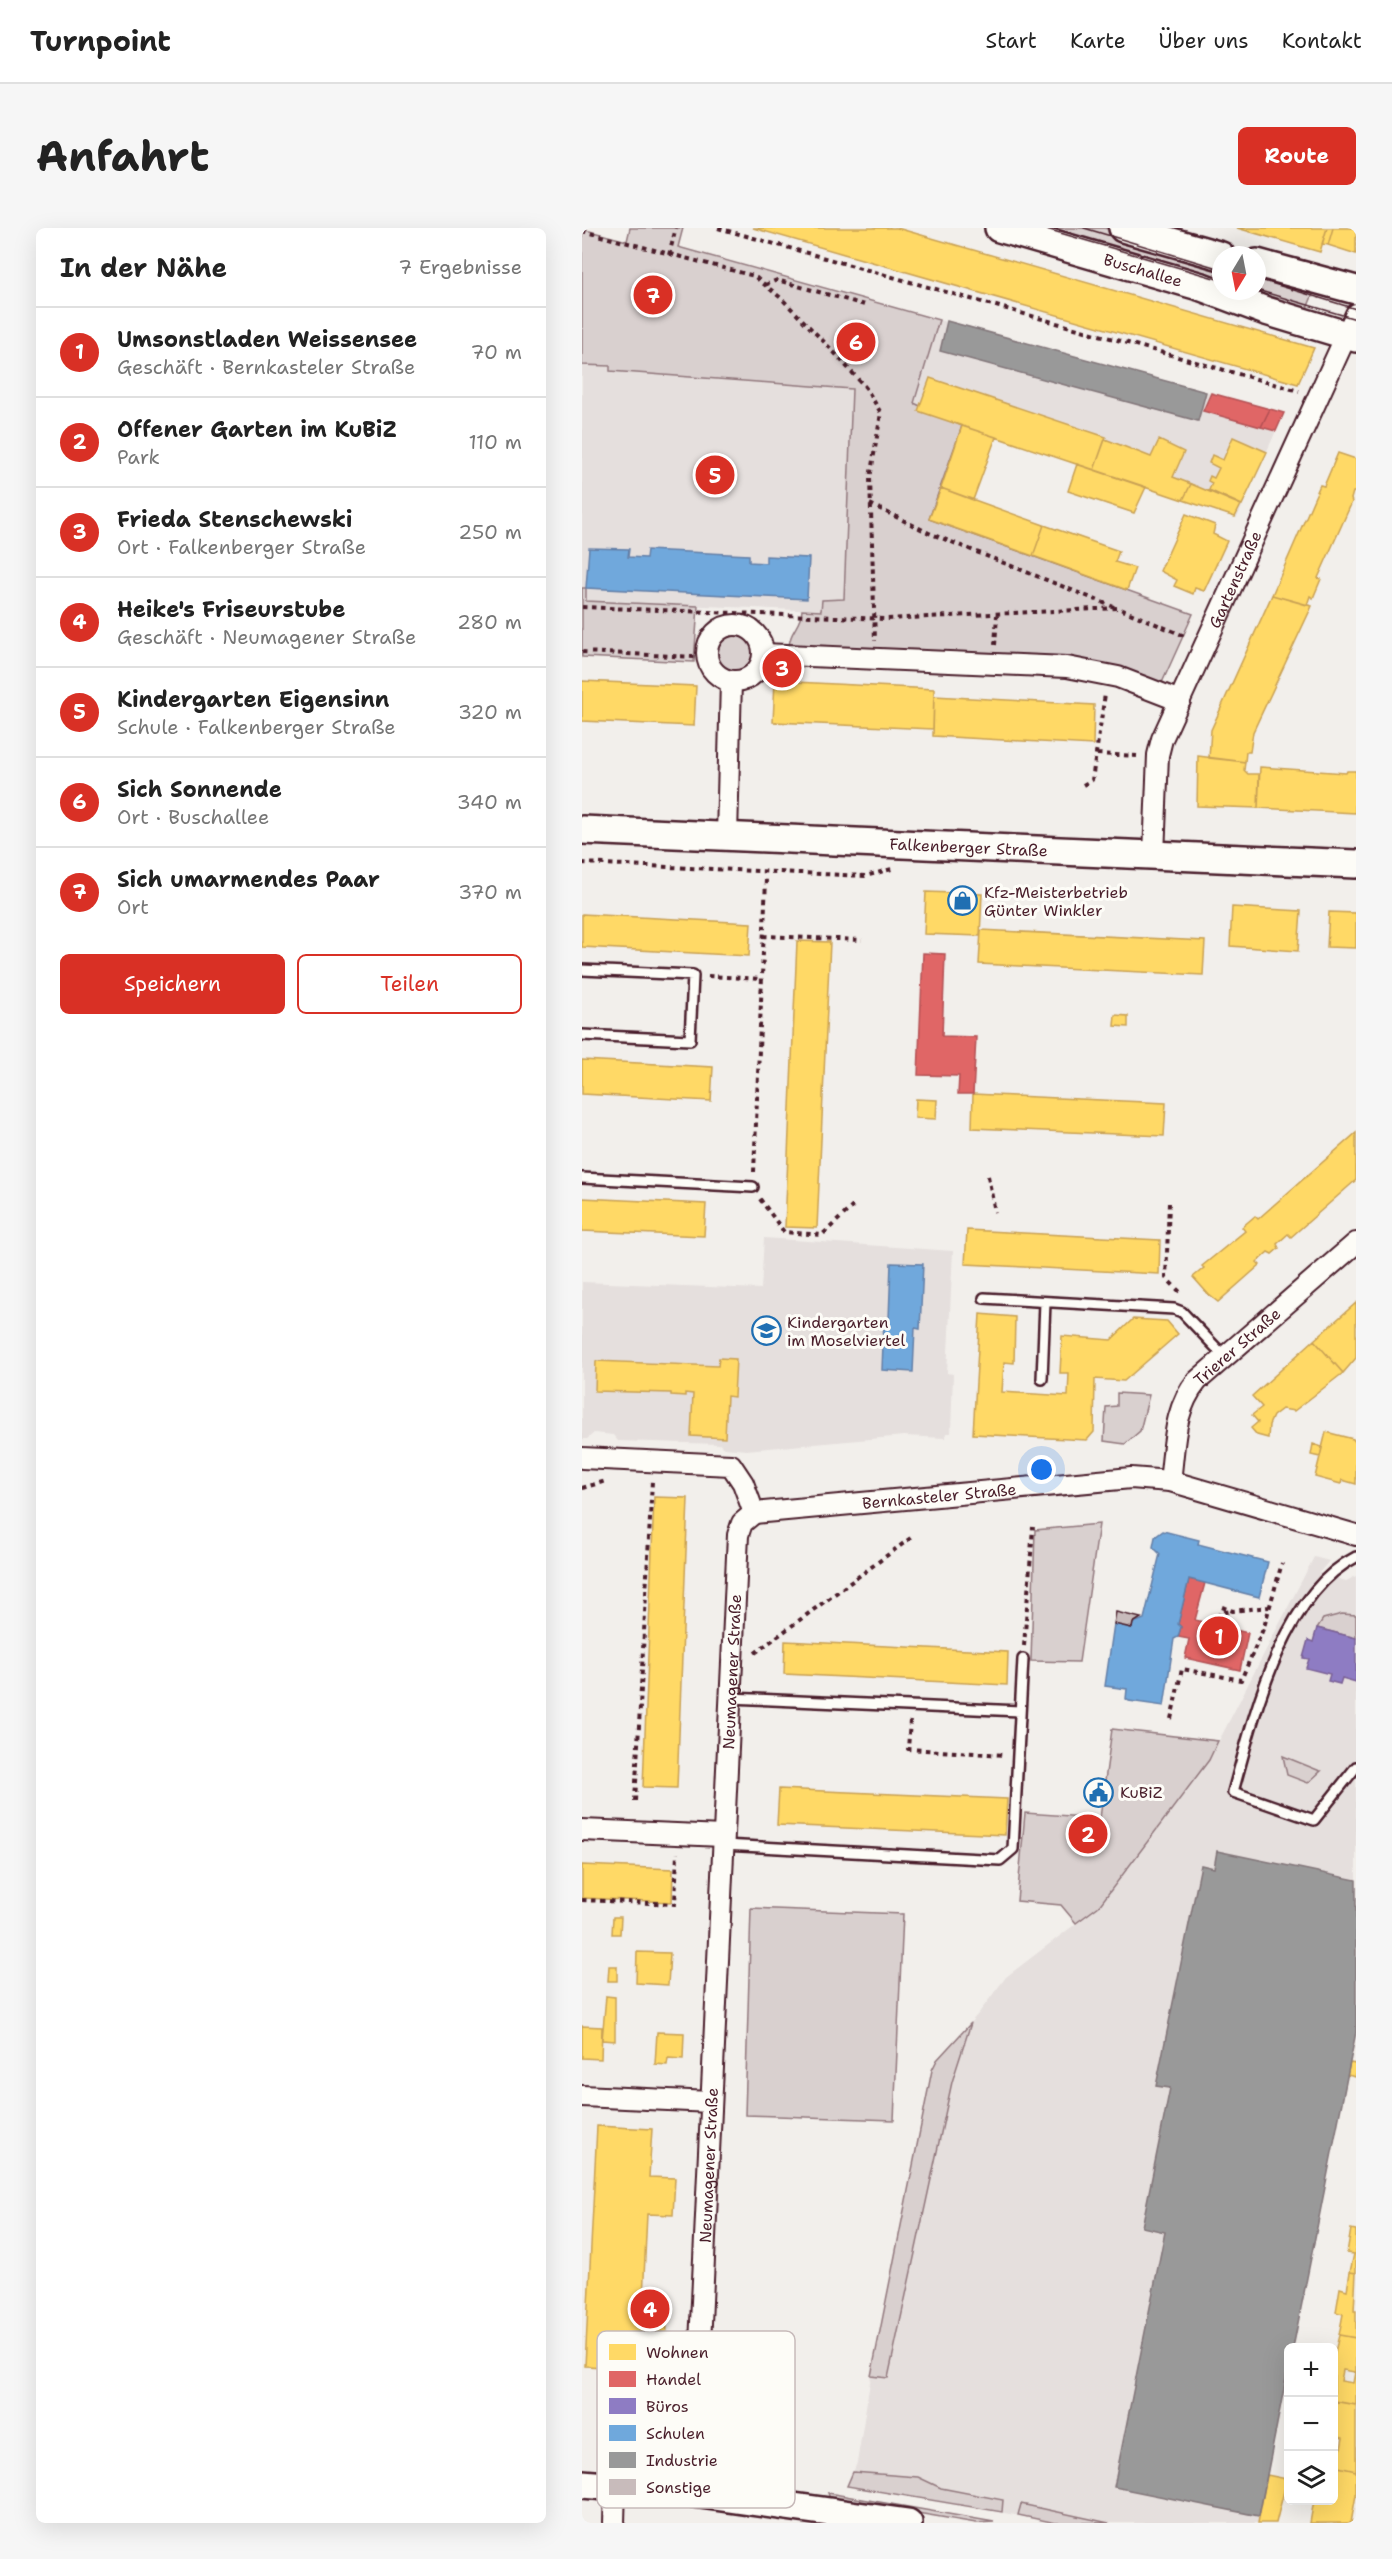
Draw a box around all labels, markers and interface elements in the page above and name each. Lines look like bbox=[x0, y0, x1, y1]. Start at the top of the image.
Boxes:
text: Turnpoint bbox=[30, 22, 171, 60]
text: Start bbox=[986, 27, 1037, 55]
text: Karte bbox=[1070, 27, 1126, 55]
text: Über uns bbox=[1159, 27, 1249, 55]
text: Kontakt bbox=[1282, 27, 1362, 55]
button: Route bbox=[1238, 127, 1356, 185]
text: Anfahrt bbox=[36, 128, 209, 184]
north arrow bbox=[1212, 246, 1266, 300]
street label: Buschallee bbox=[1101, 248, 1185, 291]
text: In der Nähe bbox=[60, 250, 227, 285]
text: 7 Ergebnisse bbox=[398, 254, 522, 280]
pin: 7 bbox=[634, 272, 672, 318]
pin: 6 bbox=[836, 320, 876, 364]
text: Umsonstladen Weissensee bbox=[117, 325, 417, 354]
text: 1 bbox=[75, 339, 84, 365]
text: 70 m bbox=[470, 339, 522, 365]
text: Geschäft · Bernkasteler Straße bbox=[117, 354, 415, 380]
text: Offener Garten im KuBiZ bbox=[117, 415, 397, 444]
text: 2 bbox=[73, 429, 87, 455]
text: 110 m bbox=[468, 429, 522, 455]
text: Park bbox=[117, 444, 160, 470]
pin: 5 bbox=[696, 452, 734, 498]
text: Frieda Stenschewski bbox=[117, 505, 352, 534]
text: 3 bbox=[73, 519, 87, 545]
text: 250 m bbox=[458, 519, 522, 545]
street label: Gartenstraße bbox=[1204, 528, 1266, 631]
text: Ort · Falkenberger Straße bbox=[117, 534, 366, 560]
text: Heike's Friseurstube bbox=[117, 595, 345, 624]
text: 4 bbox=[73, 609, 87, 635]
text: 280 m bbox=[457, 609, 522, 635]
text: Geschäft · Neumagener Straße bbox=[117, 624, 416, 650]
pin: 3 bbox=[762, 646, 802, 690]
text: Kindergarten Eigensinn bbox=[117, 685, 390, 714]
text: 5 bbox=[73, 699, 86, 725]
text: 320 m bbox=[458, 699, 522, 725]
text: Schule · Falkenberger Straße bbox=[117, 714, 396, 740]
text: Sich Sonnende bbox=[117, 775, 282, 804]
text: 6 bbox=[73, 789, 87, 815]
text: 340 m bbox=[457, 789, 522, 815]
text: Ort · Buschallee bbox=[117, 804, 269, 830]
street label: Falkenberger Straße bbox=[889, 833, 1048, 861]
text: Sich umarmendes Paar bbox=[117, 865, 380, 894]
text: 7 bbox=[73, 879, 87, 905]
text: 370 m bbox=[458, 879, 522, 905]
place label: Kfz-Meisterbetrieb Günter Winkler bbox=[984, 882, 1128, 921]
shop icon: Kfz-Meisterbetrieb Günter Winkler bbox=[947, 885, 979, 917]
text: Ort bbox=[117, 894, 149, 920]
button: Speichern bbox=[60, 954, 285, 1014]
button: Teilen bbox=[297, 954, 522, 1014]
street label: Trierer Straße bbox=[1189, 1303, 1285, 1390]
place label: Kindergarten im Moselviertel bbox=[787, 1312, 905, 1351]
school or university icon: Kindergarten im Moselviertel bbox=[750, 1315, 782, 1347]
your location bbox=[1027, 1455, 1056, 1484]
street label: Bernkasteler Straße bbox=[861, 1478, 1017, 1513]
street label: Neumagener Straße bbox=[717, 1594, 746, 1750]
pin: 1 bbox=[1200, 1614, 1238, 1658]
public building icon: KuBiZ bbox=[1083, 1776, 1115, 1808]
place label: KuBiZ bbox=[1120, 1782, 1163, 1803]
pin: 2 bbox=[1068, 1812, 1108, 1856]
street label: Neumagener Straße bbox=[694, 2087, 723, 2243]
pin: 4 bbox=[630, 2286, 670, 2332]
legend bbox=[597, 2331, 795, 2508]
text: Wohnen bbox=[646, 2342, 709, 2363]
map controls bbox=[1284, 2343, 1338, 2505]
button: + bbox=[1284, 2343, 1338, 2397]
text: Handel bbox=[646, 2369, 701, 2390]
text: Büros bbox=[646, 2396, 689, 2417]
button: − bbox=[1284, 2397, 1338, 2451]
text: Schulen bbox=[646, 2423, 705, 2444]
text: Industrie bbox=[646, 2450, 718, 2471]
button: layers bbox=[1284, 2451, 1338, 2505]
text: Sonstige bbox=[646, 2477, 711, 2498]

